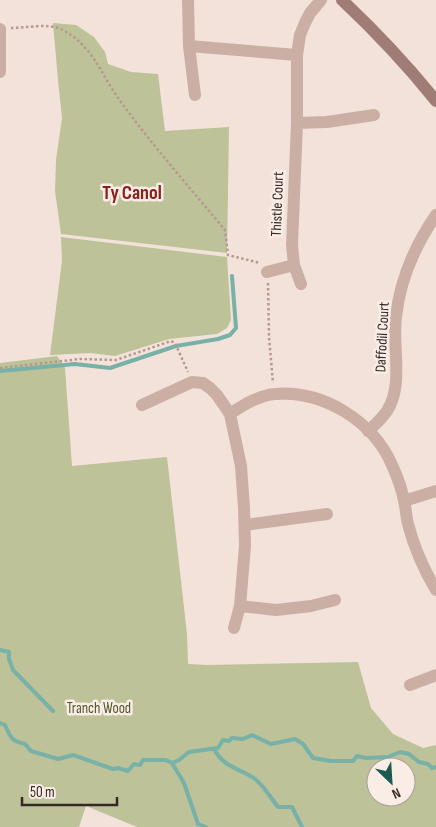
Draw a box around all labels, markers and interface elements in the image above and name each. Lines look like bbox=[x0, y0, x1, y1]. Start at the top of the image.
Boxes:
street label: Thistle Court bbox=[267, 171, 288, 237]
district label: Ty Canol bbox=[102, 181, 162, 205]
street label: Daffodil Court bbox=[371, 301, 394, 373]
park label: Tranch Wood bbox=[67, 699, 131, 718]
north arrow bbox=[366, 757, 416, 807]
scale bar bbox=[22, 774, 118, 806]
text: 50 m bbox=[30, 783, 55, 802]
text: N bbox=[389, 784, 403, 803]

